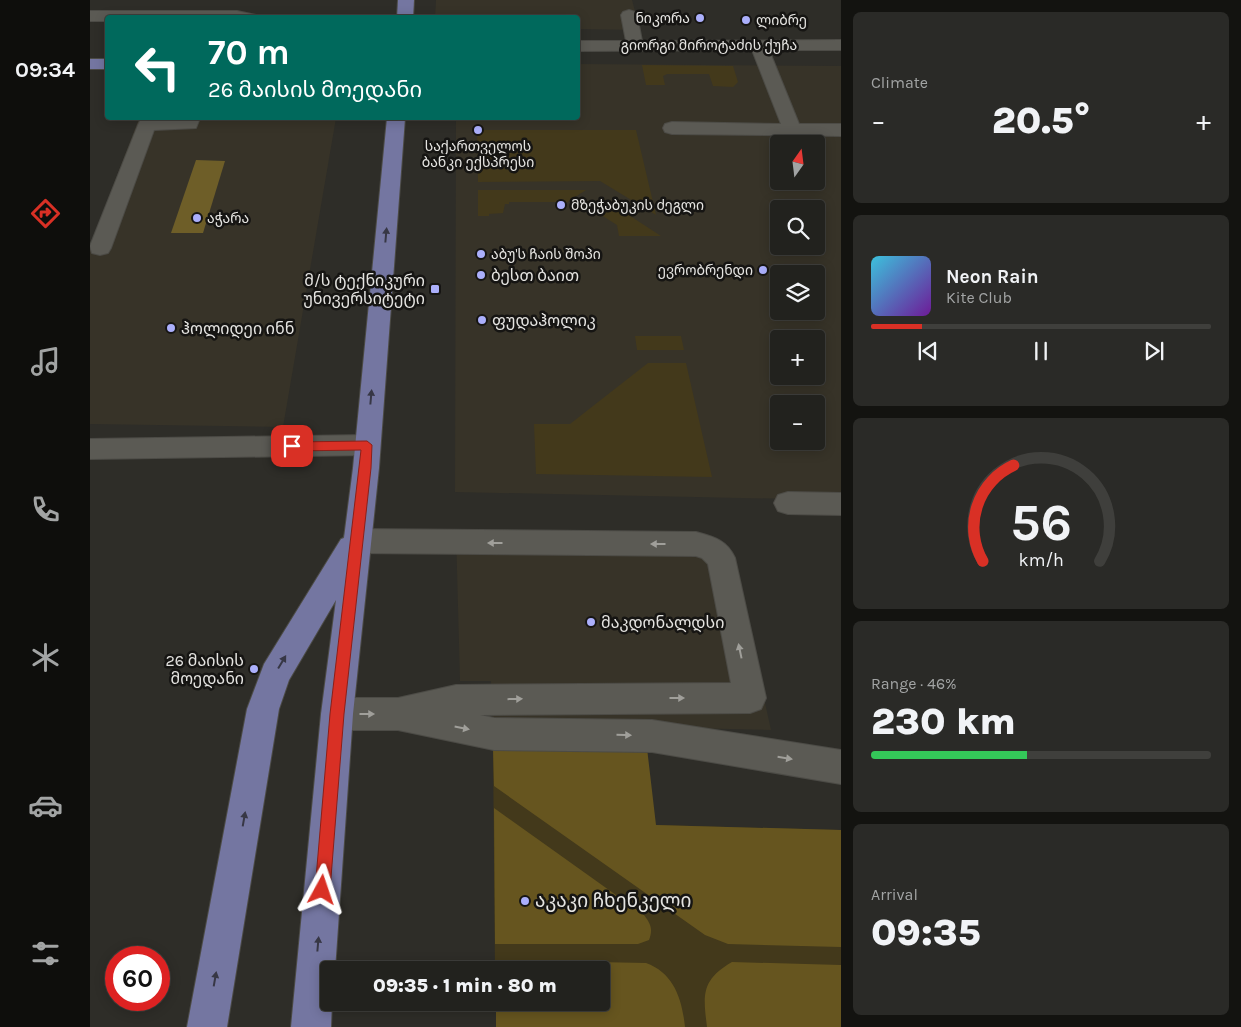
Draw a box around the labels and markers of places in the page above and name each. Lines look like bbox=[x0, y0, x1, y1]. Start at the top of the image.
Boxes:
place label: ნიკორა bbox=[635, 10, 690, 27]
marker: ნიკორა bbox=[694, 12, 706, 24]
place label: ლიბრე bbox=[756, 12, 807, 29]
marker: ლიბრე bbox=[740, 14, 752, 26]
marker: საქართველოს ბანკი ექსპრესი bbox=[472, 124, 484, 136]
place label: საქართველოს ბანკი ექსპრესი bbox=[422, 138, 534, 171]
place label: მზეჭაბუკის ძეგლი bbox=[571, 197, 704, 214]
marker: მზეჭაბუკის ძეგლი bbox=[555, 199, 567, 211]
place label: აჭარა bbox=[207, 210, 249, 227]
marker: აჭარა bbox=[191, 212, 203, 224]
place label: აბუ'ს ჩაის შოპი bbox=[491, 246, 601, 263]
marker: აბუ'ს ჩაის შოპი bbox=[475, 248, 487, 260]
place label: ევრობრენდი bbox=[658, 262, 753, 279]
marker: ევრობრენდი bbox=[757, 264, 769, 276]
place label: ბესთ ბაით bbox=[491, 266, 579, 285]
marker: ბესთ ბაით bbox=[475, 269, 487, 281]
place label: მ/ს ტექნიკური უნივერსიტეტი bbox=[303, 271, 425, 308]
marker: მ/ს ტექნიკური უნივერსიტეტი bbox=[429, 283, 441, 295]
place label: ფუდაჰოლიკ bbox=[492, 311, 596, 331]
marker: ფუდაჰოლიკ bbox=[476, 314, 488, 326]
place label: ჰოლიდეი ინნ bbox=[181, 319, 294, 339]
marker: ჰოლიდეი ინნ bbox=[165, 322, 177, 334]
pin bbox=[271, 425, 313, 467]
place label: მაკდონალდსი bbox=[601, 613, 724, 633]
marker: მაკდონალდსი bbox=[585, 616, 597, 628]
place label: 26 მაისის მოედანი bbox=[166, 651, 244, 689]
marker: 26 მაისის მოედანი bbox=[248, 663, 260, 675]
place label: აკაკი ჩხენკელი bbox=[535, 890, 691, 913]
marker: აკაკი ჩხენკელი bbox=[519, 895, 531, 907]

